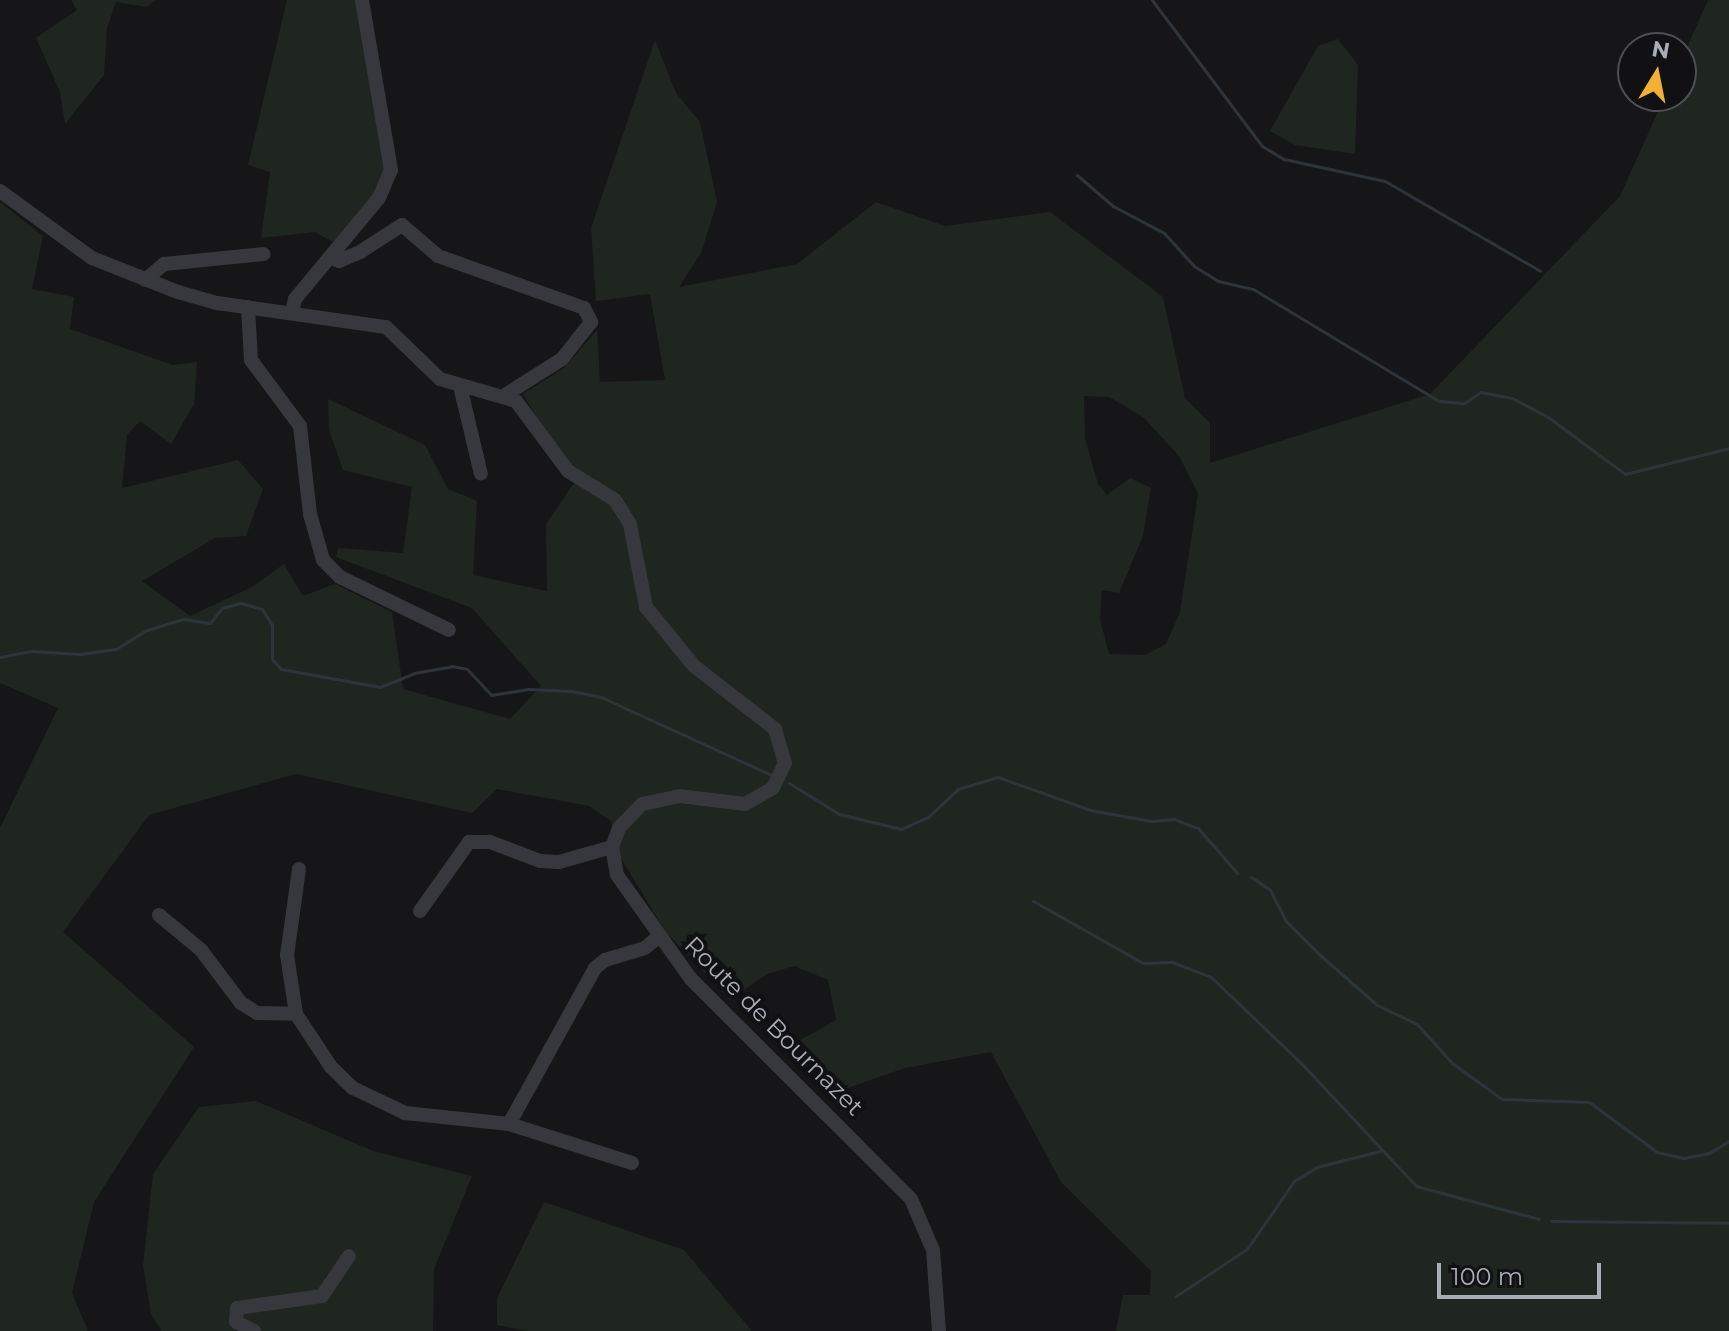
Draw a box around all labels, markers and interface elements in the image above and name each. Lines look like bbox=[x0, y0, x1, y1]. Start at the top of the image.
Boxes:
north arrow bbox=[1617, 32, 1697, 112]
text: N bbox=[1650, 35, 1672, 65]
street label: Route de Bournazet bbox=[679, 931, 869, 1121]
scale bar bbox=[1441, 1247, 1605, 1297]
text: 100 m bbox=[1451, 1262, 1523, 1291]

